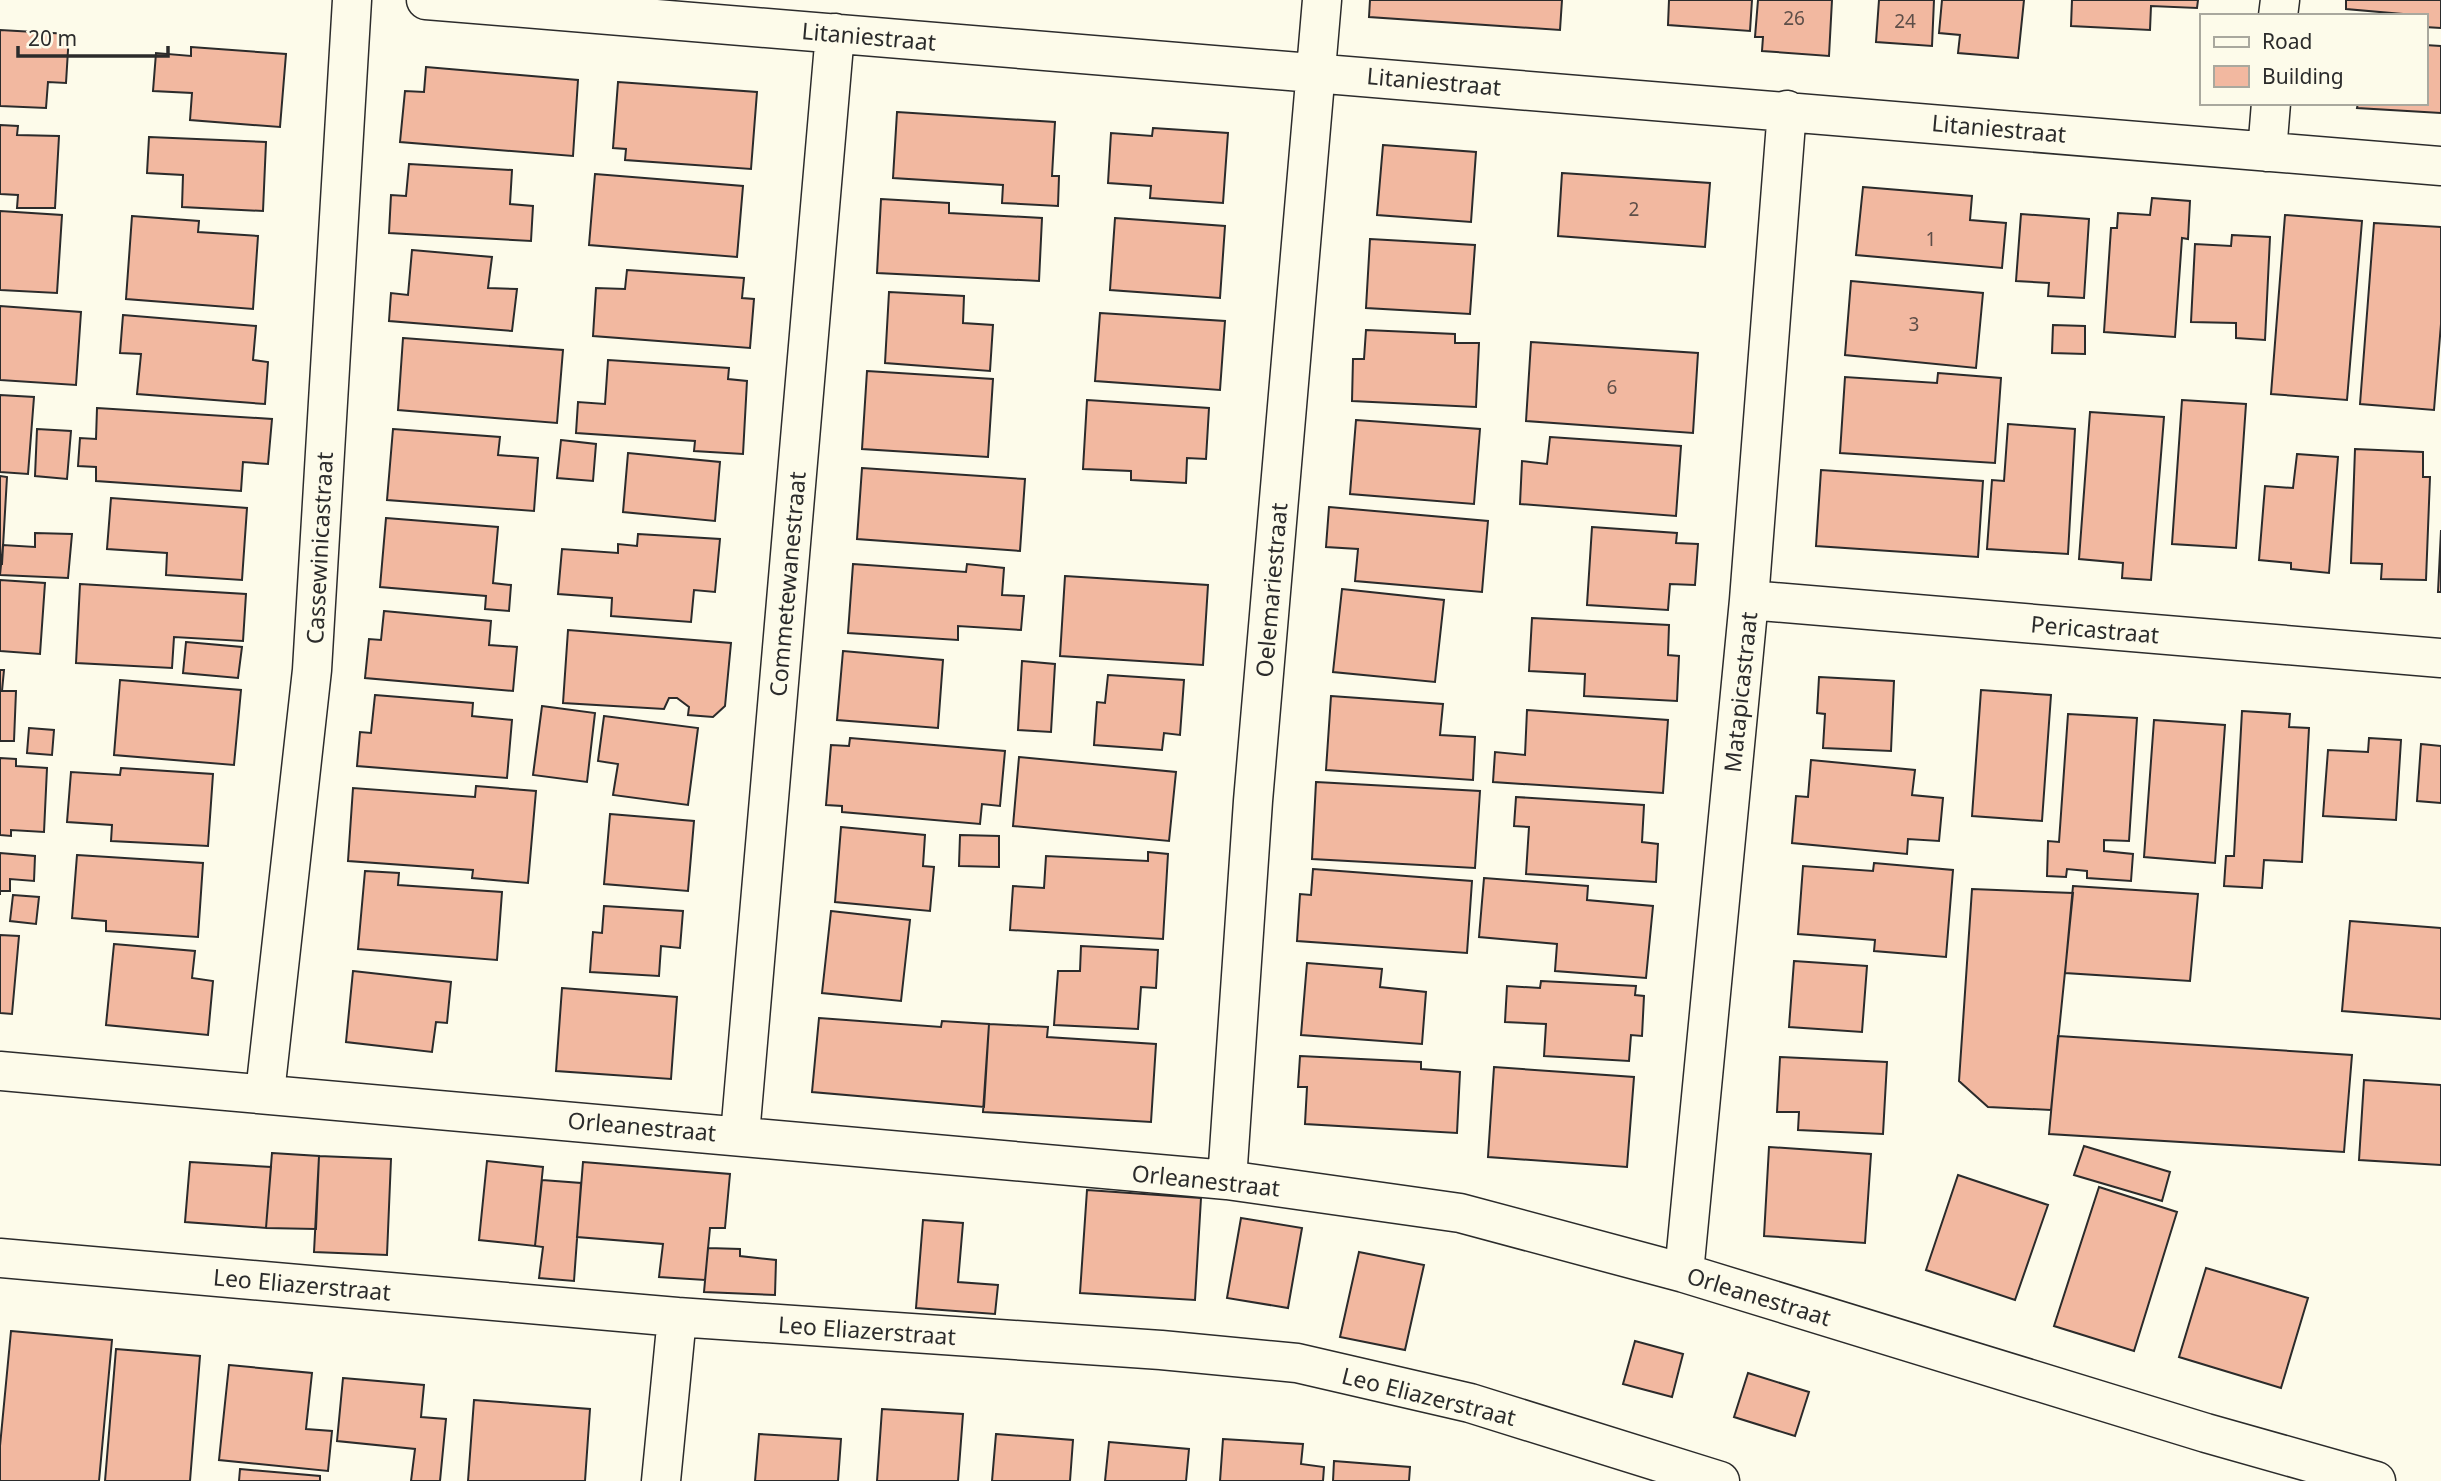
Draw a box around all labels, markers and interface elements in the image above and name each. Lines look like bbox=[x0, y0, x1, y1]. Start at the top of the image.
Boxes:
house number: 26 bbox=[1783, 5, 1805, 31]
house number: 24 bbox=[1894, 8, 1916, 34]
scale bar bbox=[18, 14, 168, 58]
street label: Litaniestraat bbox=[800, 14, 938, 58]
legend bbox=[2200, 14, 2427, 105]
text: 20 m bbox=[28, 24, 77, 52]
text: Road bbox=[2262, 27, 2312, 55]
street label: Litaniestraat bbox=[1365, 59, 1503, 103]
text: Building bbox=[2262, 62, 2344, 90]
street label: Litaniestraat bbox=[1930, 106, 2068, 150]
house number: 2 bbox=[1629, 196, 1639, 222]
house number: 1 bbox=[1926, 226, 1936, 252]
house number: 3 bbox=[1909, 311, 1919, 337]
house number: 6 bbox=[1607, 374, 1617, 400]
street label: Cassewinicastraat bbox=[298, 451, 340, 645]
street label: Commetewanestraat bbox=[761, 470, 813, 698]
street label: Oelemariestraat bbox=[1247, 501, 1295, 679]
street label: Pericastraat bbox=[2029, 607, 2161, 651]
street label: Matapicastraat bbox=[1716, 610, 1764, 774]
street label: Orleanestraat bbox=[566, 1104, 718, 1148]
street label: Orleanestraat bbox=[1130, 1156, 1282, 1204]
street label: Orleanestraat bbox=[1683, 1259, 1835, 1333]
street label: Leo Eliazerstraat bbox=[212, 1260, 392, 1308]
street label: Leo Eliazerstraat bbox=[777, 1308, 957, 1352]
street label: Leo Eliazerstraat bbox=[1339, 1359, 1519, 1433]

